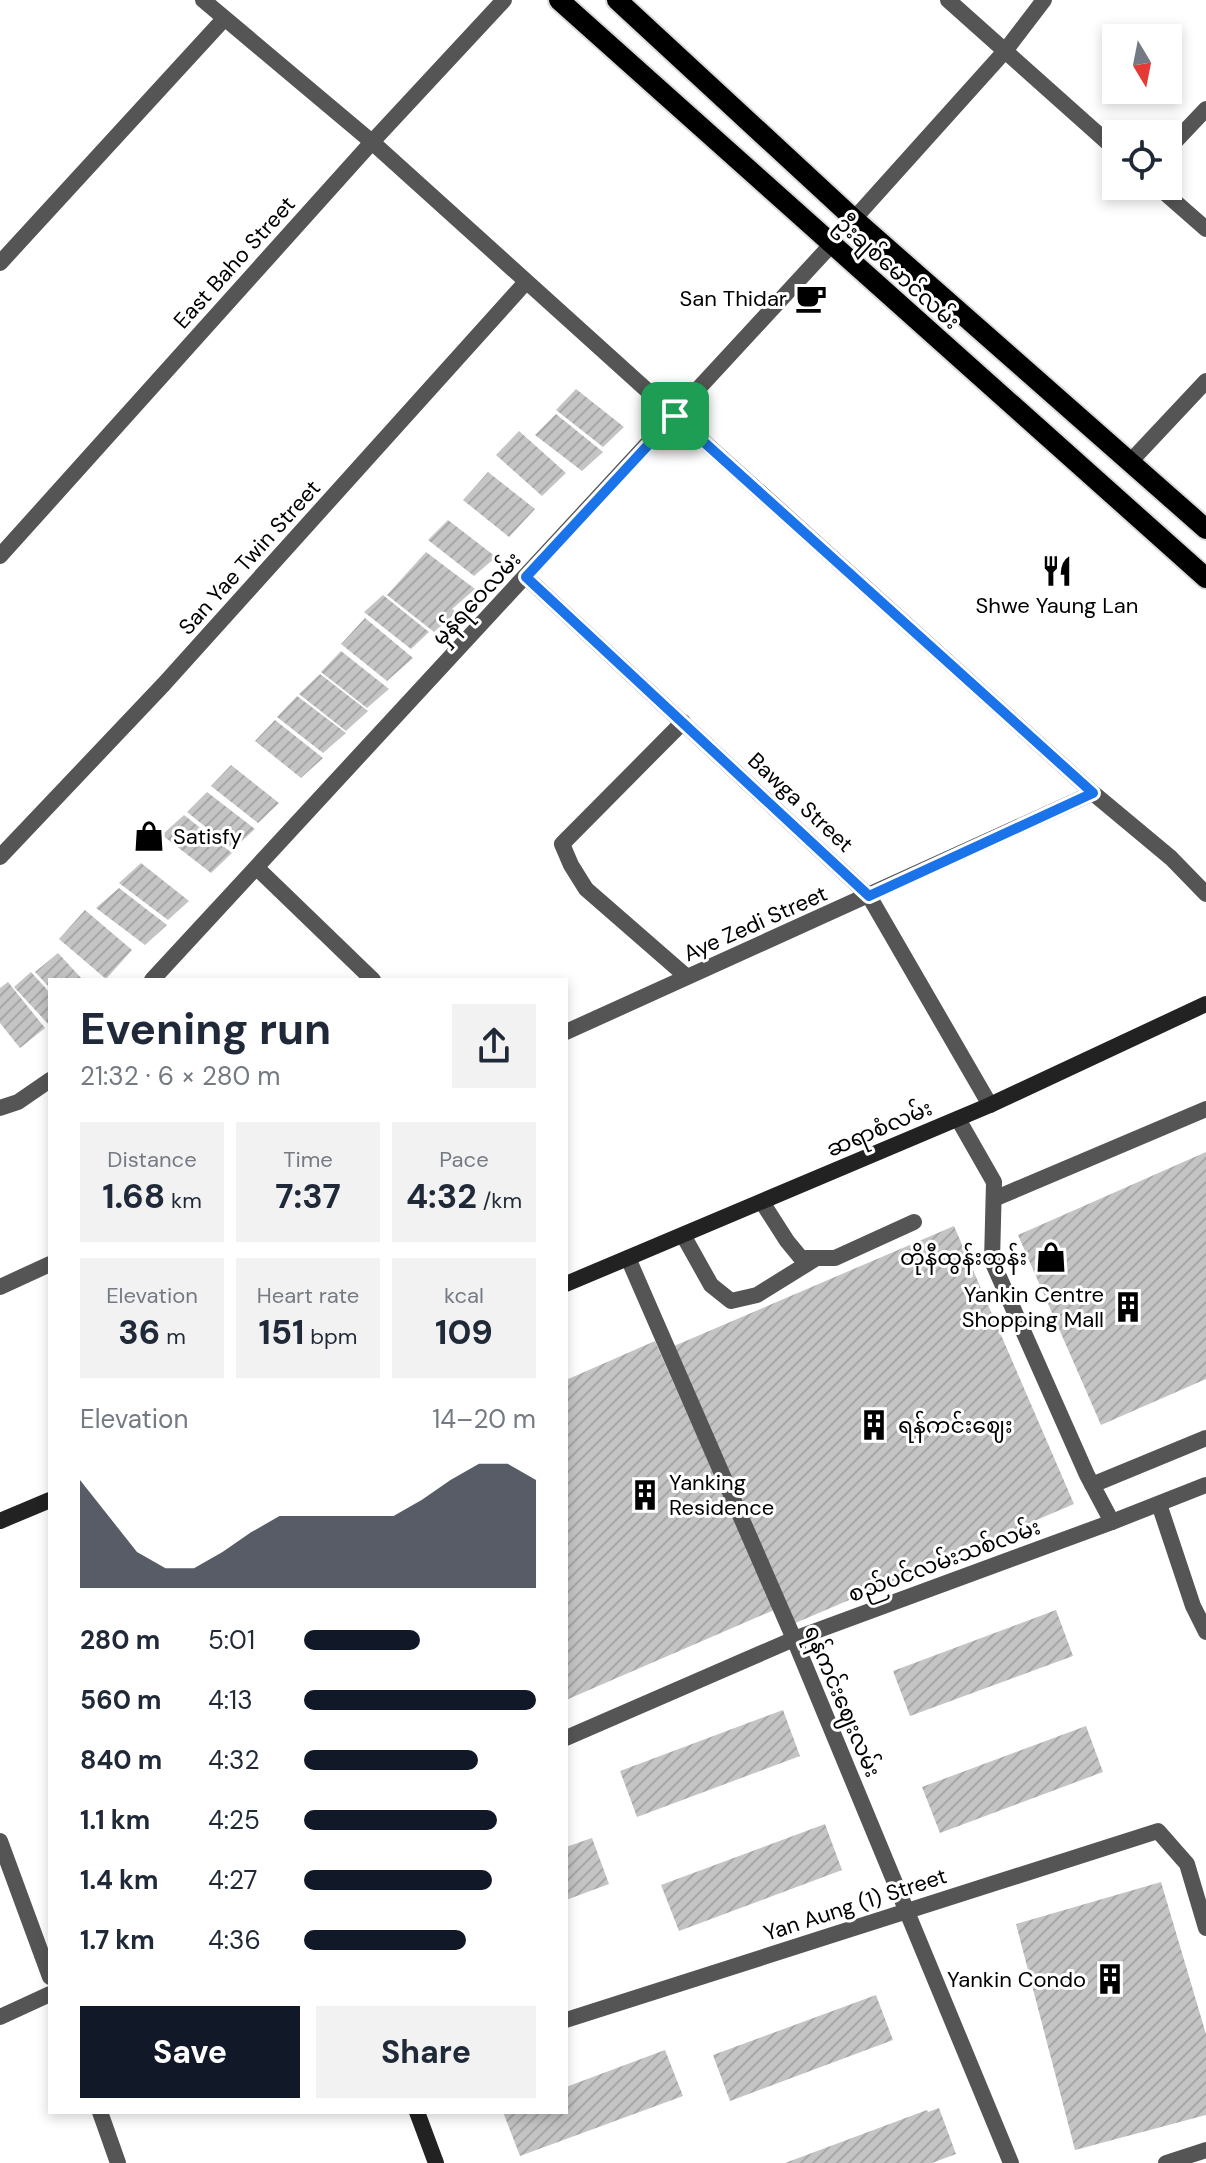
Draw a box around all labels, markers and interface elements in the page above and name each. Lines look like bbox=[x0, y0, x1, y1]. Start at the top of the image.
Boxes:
north arrow bbox=[1102, 24, 1182, 104]
map controls bbox=[1102, 24, 1182, 200]
button: locate bbox=[1102, 120, 1182, 200]
street label: East Baho Street bbox=[167, 190, 302, 335]
street label: ဦးချစ်မောင်လမ်း bbox=[827, 208, 967, 339]
cafe icon: San Thidar bbox=[794, 281, 828, 315]
place label: San Thidar bbox=[680, 284, 787, 313]
pin bbox=[641, 382, 709, 450]
icon: arrive bbox=[653, 394, 697, 438]
street label: San Yae Twin Street bbox=[172, 474, 327, 641]
street label: မှန်ရဝေလမ်း bbox=[425, 545, 529, 654]
restaurant icon: Shwe Yaung Lan bbox=[1040, 554, 1074, 588]
place label: Shwe Yaung Lan bbox=[976, 591, 1138, 620]
street label: Bawga Street bbox=[742, 746, 859, 859]
shop icon: Satisfy bbox=[132, 819, 166, 853]
place label: Satisfy bbox=[173, 822, 242, 851]
street label: Aye Zedi Street bbox=[679, 879, 832, 968]
text: Evening run bbox=[80, 1000, 331, 1058]
button: share bbox=[452, 1004, 536, 1088]
text: 21:32 · 6 × 280 m bbox=[80, 1059, 280, 1093]
street label: ဆရာစံလမ်း bbox=[822, 1092, 938, 1166]
text: Distance bbox=[107, 1145, 197, 1174]
text: Time bbox=[283, 1145, 333, 1174]
text: Pace bbox=[439, 1145, 489, 1174]
text: 1.68 bbox=[102, 1174, 165, 1219]
text: 7:37 bbox=[275, 1174, 341, 1219]
text: 4:32 bbox=[406, 1174, 477, 1219]
text: km bbox=[165, 1186, 202, 1215]
text: /km bbox=[477, 1186, 522, 1215]
shop icon: တိုနီထွန်းထွန်း bbox=[1034, 1240, 1068, 1274]
place label: တိုနီထွန်းထွန်း bbox=[900, 1242, 1027, 1275]
place label: Yankin Centre Shopping Mall bbox=[962, 1280, 1104, 1334]
text: Elevation bbox=[106, 1281, 198, 1310]
text: Heart rate bbox=[257, 1281, 359, 1310]
text: kcal bbox=[444, 1281, 484, 1310]
building icon: Yankin Centre Shopping Mall bbox=[1111, 1290, 1145, 1324]
text: 36 bbox=[118, 1310, 160, 1355]
text: 151 bbox=[259, 1310, 304, 1355]
text: 109 bbox=[435, 1310, 493, 1355]
text: m bbox=[160, 1322, 186, 1351]
text: bpm bbox=[304, 1322, 357, 1351]
text: Elevation bbox=[80, 1402, 188, 1436]
text: 14–20 m bbox=[432, 1402, 536, 1436]
building icon: ရန်ကင်းဈေး bbox=[857, 1408, 891, 1442]
place label: ရန်ကင်းဈေး bbox=[898, 1410, 1013, 1443]
place label: Yanking Residence bbox=[669, 1468, 774, 1522]
building icon: Yanking Residence bbox=[628, 1478, 662, 1512]
street label: စည်ပင်လမ်းသစ်လမ်း bbox=[844, 1511, 1045, 1612]
street label: ရန်ကင်းဈေးလမ်း bbox=[795, 1621, 888, 1783]
text: 280 m bbox=[80, 1623, 160, 1657]
text: 5:01 bbox=[208, 1623, 255, 1657]
text: 560 m bbox=[80, 1683, 162, 1717]
text: 4:13 bbox=[208, 1683, 253, 1717]
text: 840 m bbox=[80, 1743, 162, 1777]
text: 4:32 bbox=[208, 1743, 259, 1777]
text: 1.1 km bbox=[80, 1803, 150, 1837]
text: 4:25 bbox=[208, 1803, 260, 1837]
street label: Yan Aung (1) Street bbox=[760, 1861, 950, 1948]
text: 1.4 km bbox=[80, 1863, 159, 1897]
text: 4:27 bbox=[208, 1863, 257, 1897]
text: 1.7 km bbox=[80, 1923, 155, 1957]
text: 4:36 bbox=[208, 1923, 261, 1957]
building icon: Yankin Condo bbox=[1093, 1962, 1127, 1996]
place label: Yankin Condo bbox=[947, 1965, 1086, 1994]
button: Save bbox=[80, 2006, 300, 2098]
button: Share bbox=[316, 2006, 536, 2098]

